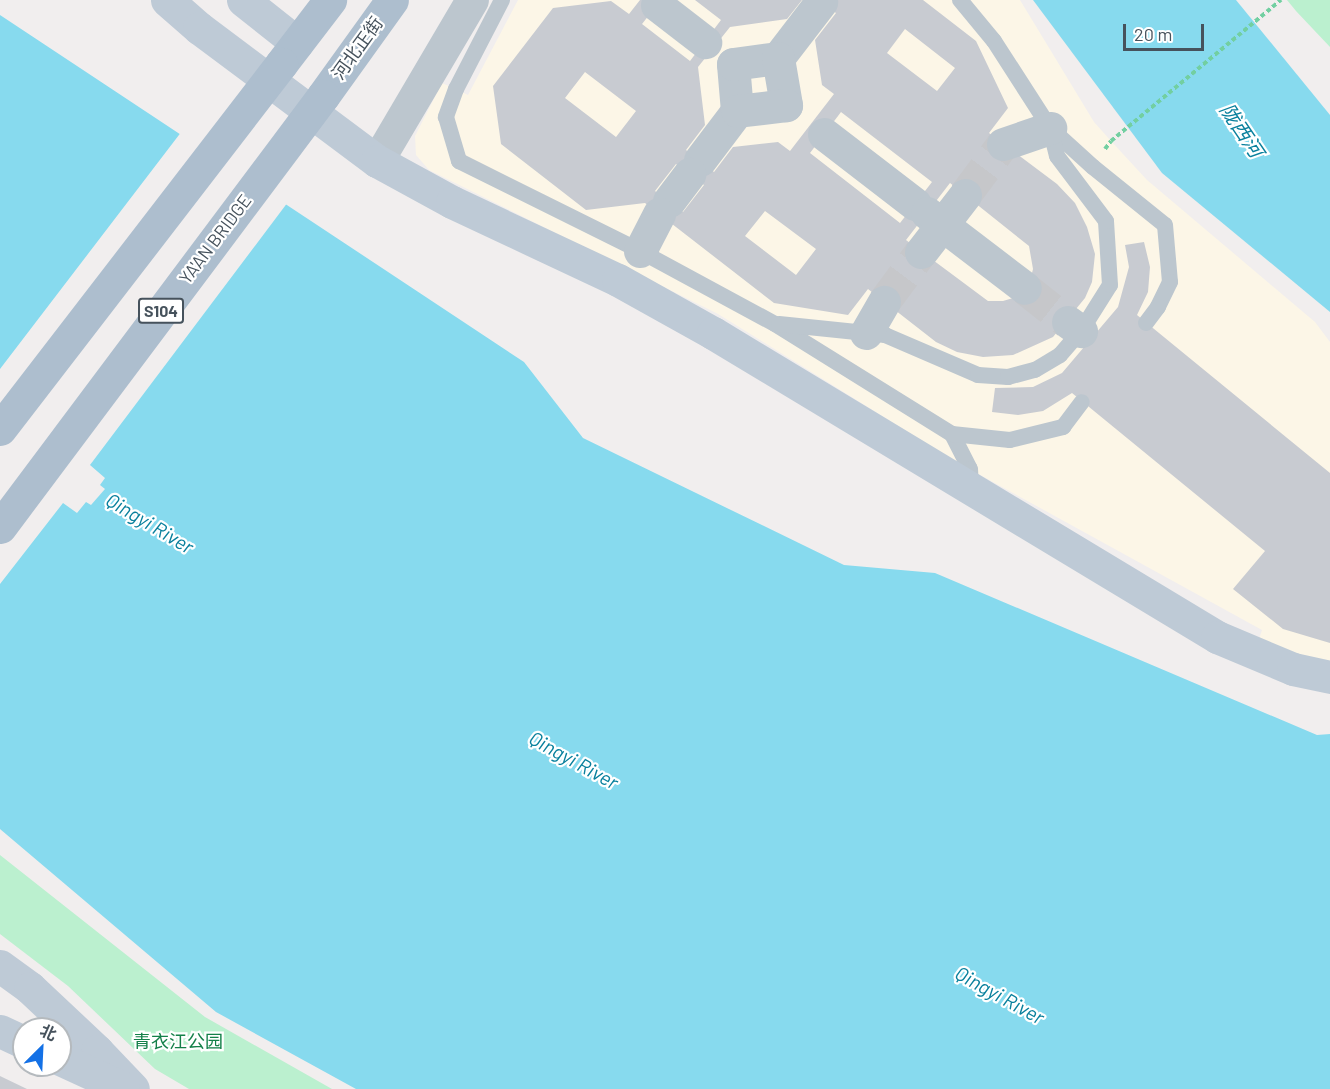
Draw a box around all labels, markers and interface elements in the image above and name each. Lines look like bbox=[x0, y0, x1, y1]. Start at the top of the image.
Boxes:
scale bar bbox=[1126, 12, 1207, 50]
street label: 河北正街 bbox=[327, 13, 387, 83]
text: 20 m bbox=[1134, 23, 1172, 45]
water label: 陇西河 bbox=[1215, 98, 1269, 162]
street label: YA'AN BRIDGE bbox=[174, 190, 256, 288]
road number: S104 bbox=[137, 298, 185, 324]
water label: Qingyi River bbox=[102, 488, 198, 558]
water label: Qingyi River bbox=[525, 726, 623, 794]
water label: Qingyi River bbox=[951, 961, 1049, 1029]
north arrow bbox=[12, 1017, 72, 1077]
text: 北 bbox=[38, 1020, 60, 1044]
park label: 青衣江公园 bbox=[133, 1030, 223, 1052]

